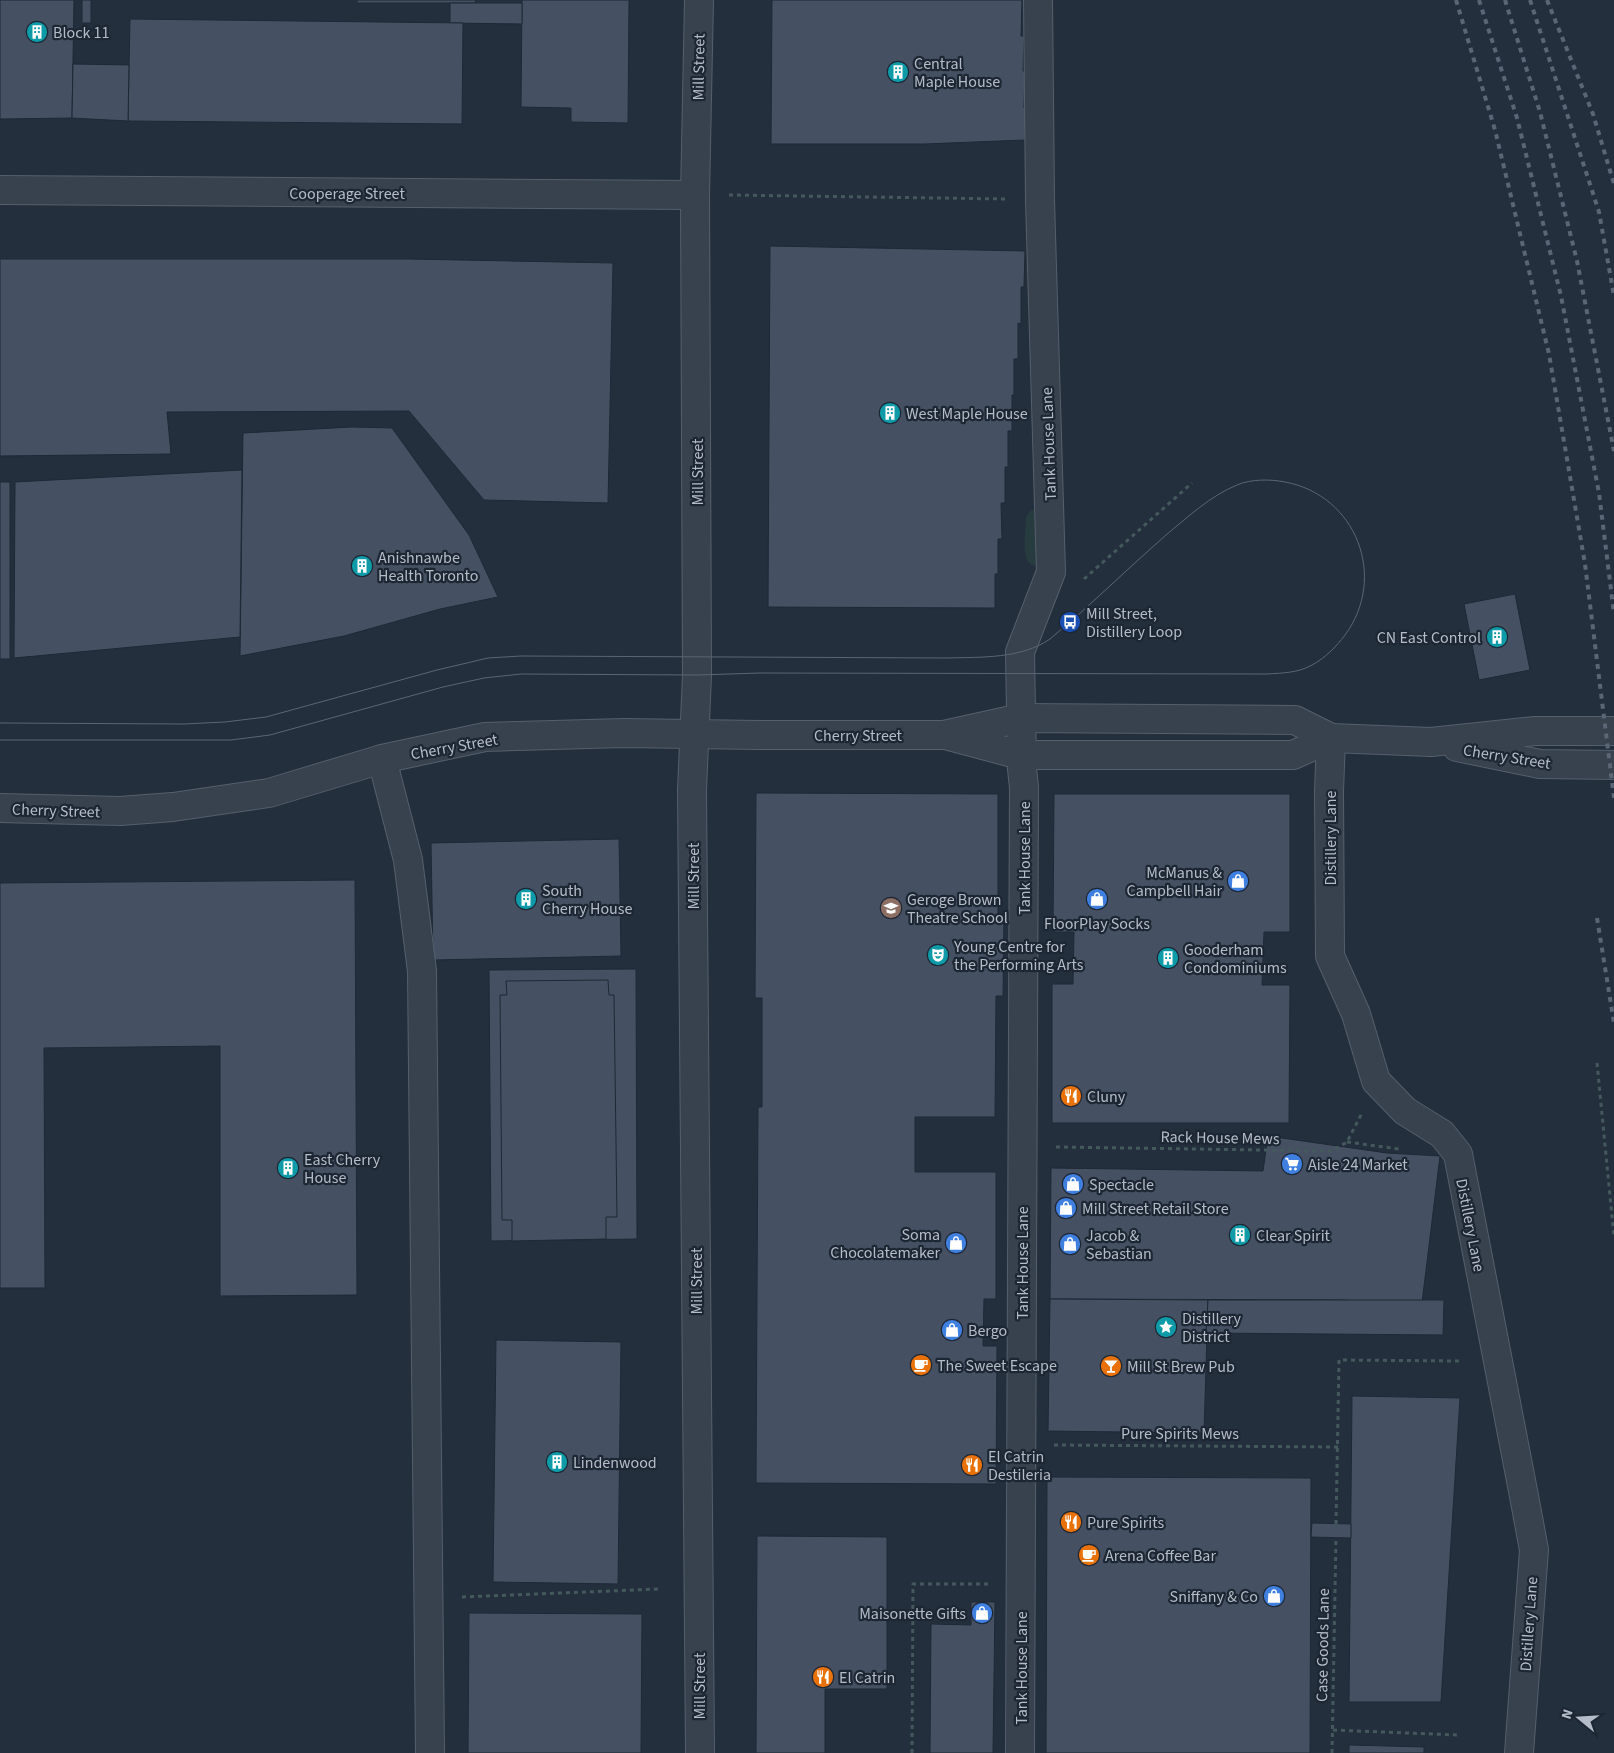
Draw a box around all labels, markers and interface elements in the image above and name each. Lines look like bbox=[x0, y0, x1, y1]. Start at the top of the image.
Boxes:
building icon: Block 11 bbox=[25, 20, 49, 44]
place label: Block 11 bbox=[53, 22, 110, 44]
street label: Mill Street bbox=[687, 33, 711, 101]
place label: Central Maple House bbox=[914, 53, 1000, 93]
building icon: Central Maple House bbox=[886, 60, 910, 84]
street label: Cooperage Street bbox=[289, 183, 405, 205]
street label: Tank House Lane bbox=[1036, 387, 1062, 501]
building icon: West Maple House bbox=[878, 401, 902, 425]
place label: West Maple House bbox=[906, 403, 1028, 425]
street label: Mill Street bbox=[687, 438, 709, 506]
place label: Anishnawbe Health Toronto bbox=[378, 547, 478, 587]
building icon: Anishnawbe Health Toronto bbox=[350, 554, 374, 578]
place label: Mill Street, Distillery Loop bbox=[1086, 603, 1182, 643]
bus stop icon: Mill Street, Distillery Loop bbox=[1058, 610, 1082, 634]
building icon: CN East Control bbox=[1485, 625, 1509, 649]
place label: CN East Control bbox=[1377, 627, 1481, 649]
street label: Cherry Street bbox=[814, 725, 903, 747]
street label: Cherry Street bbox=[409, 728, 500, 765]
street label: Cherry Street bbox=[1462, 739, 1553, 775]
street label: Distillery Lane bbox=[1320, 791, 1342, 885]
street label: Cherry Street bbox=[12, 798, 101, 824]
street label: Tank House Lane bbox=[1014, 801, 1036, 915]
street label: Mill Street bbox=[683, 842, 705, 910]
place label: McManus & Campbell Hair bbox=[1127, 862, 1222, 902]
shop icon: McManus & Campbell Hair bbox=[1226, 869, 1250, 893]
place label: South Cherry House bbox=[542, 880, 632, 920]
building icon: South Cherry House bbox=[514, 887, 538, 911]
shop icon: FloorPlay Socks bbox=[1085, 887, 1109, 911]
place label: Geroge Brown Theatre School bbox=[907, 889, 1008, 929]
school or university icon: Geroge Brown Theatre School bbox=[879, 896, 903, 920]
place label: FloorPlay Socks bbox=[1044, 913, 1150, 935]
place label: Young Centre for the Performing Arts bbox=[953, 936, 1084, 976]
place label: Gooderham Condominiums bbox=[1184, 939, 1287, 979]
theatre icon: Young Centre for the Performing Arts bbox=[926, 943, 950, 967]
building icon: Gooderham Condominiums bbox=[1156, 946, 1180, 970]
restaurant icon: Cluny bbox=[1059, 1084, 1083, 1108]
place label: Cluny bbox=[1087, 1086, 1126, 1108]
street label: Rack House Mews bbox=[1160, 1126, 1280, 1150]
place label: East Cherry House bbox=[304, 1149, 381, 1189]
supermarket icon: Aisle 24 Market bbox=[1280, 1152, 1304, 1176]
place label: Aisle 24 Market bbox=[1308, 1154, 1408, 1176]
building icon: East Cherry House bbox=[276, 1156, 300, 1180]
shop icon: Spectacle bbox=[1061, 1172, 1085, 1196]
place label: Spectacle bbox=[1089, 1174, 1154, 1196]
street label: Distillery Lane bbox=[1450, 1177, 1490, 1274]
shop icon: Mill Street Retail Store bbox=[1054, 1196, 1078, 1220]
place label: Mill Street Retail Store bbox=[1082, 1198, 1229, 1220]
street label: Tank House Lane bbox=[1012, 1206, 1034, 1320]
building icon: Clear Spirit bbox=[1228, 1223, 1252, 1247]
place label: Soma Chocolatemaker bbox=[830, 1224, 940, 1264]
place label: Jacob & Sebastian bbox=[1086, 1225, 1152, 1265]
place label: Clear Spirit bbox=[1256, 1225, 1331, 1247]
shop icon: Soma Chocolatemaker bbox=[944, 1231, 968, 1255]
shop icon: Jacob & Sebastian bbox=[1058, 1232, 1082, 1256]
street label: Mill Street bbox=[686, 1247, 708, 1315]
place label: Distillery District bbox=[1182, 1308, 1242, 1348]
place icon: Distillery District bbox=[1154, 1315, 1178, 1339]
shop icon: Bergo bbox=[940, 1318, 964, 1342]
place label: Bergo bbox=[968, 1320, 1007, 1342]
cafe icon: The Sweet Escape bbox=[909, 1353, 933, 1377]
bar icon: Mill St Brew Pub bbox=[1099, 1354, 1123, 1378]
place label: The Sweet Escape bbox=[937, 1355, 1057, 1377]
place label: Mill St Brew Pub bbox=[1127, 1356, 1235, 1378]
street label: Pure Spirits Mews bbox=[1121, 1423, 1239, 1445]
place label: El Catrin Destileria bbox=[988, 1446, 1051, 1486]
building icon: Lindenwood bbox=[545, 1450, 569, 1474]
place label: Lindenwood bbox=[573, 1452, 657, 1474]
restaurant icon: El Catrin Destileria bbox=[960, 1453, 984, 1477]
restaurant icon: Pure Spirits bbox=[1059, 1510, 1083, 1534]
place label: Pure Spirits bbox=[1087, 1512, 1164, 1534]
cafe icon: Arena Coffee Bar bbox=[1077, 1543, 1101, 1567]
place label: Arena Coffee Bar bbox=[1105, 1545, 1216, 1567]
street label: Distillery Lane bbox=[1515, 1576, 1543, 1672]
shop icon: Sniffany & Co bbox=[1262, 1584, 1286, 1608]
place label: Sniffany & Co bbox=[1170, 1586, 1258, 1608]
street label: Case Goods Lane bbox=[1311, 1588, 1335, 1702]
shop icon: Maisonette Gifts bbox=[970, 1601, 994, 1625]
place label: Maisonette Gifts bbox=[859, 1603, 966, 1625]
street label: Tank House Lane bbox=[1011, 1611, 1033, 1725]
street label: Mill Street bbox=[689, 1652, 711, 1720]
restaurant icon: El Catrin bbox=[811, 1665, 835, 1689]
place label: El Catrin bbox=[839, 1667, 895, 1689]
north arrow bbox=[1554, 1693, 1604, 1743]
text: N bbox=[1557, 1707, 1579, 1722]

